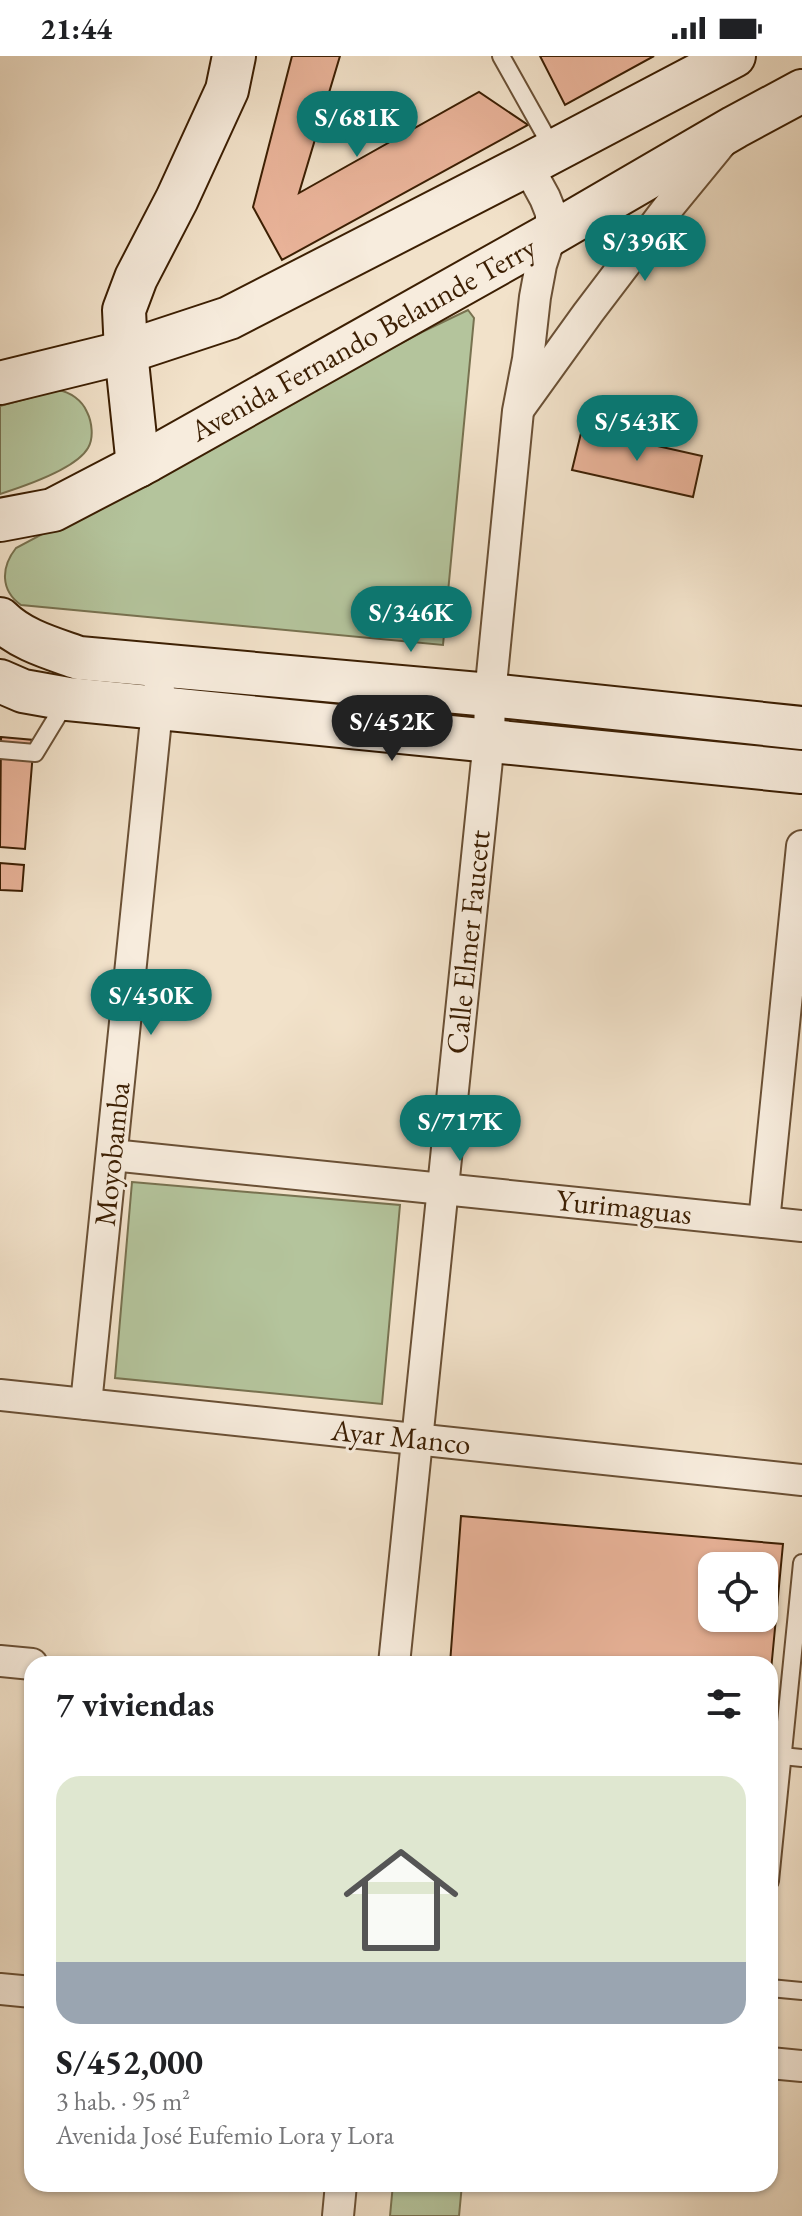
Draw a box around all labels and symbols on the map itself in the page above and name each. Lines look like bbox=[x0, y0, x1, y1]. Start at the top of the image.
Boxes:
pin: S/681K bbox=[292, 91, 422, 159]
pin: S/396K bbox=[580, 215, 710, 283]
street label: Avenida Fernando Belaunde Terry bbox=[182, 227, 543, 451]
pin: S/543K bbox=[572, 395, 702, 463]
pin: S/346K bbox=[346, 586, 476, 654]
pin: S/452K bbox=[327, 695, 457, 763]
street label: Calle Elmer Faucett bbox=[436, 827, 499, 1056]
pin: S/450K bbox=[86, 969, 216, 1037]
street label: Moyobamba bbox=[85, 1080, 138, 1228]
pin: S/717K bbox=[395, 1095, 525, 1163]
street label: Yurimaguas bbox=[554, 1180, 694, 1233]
street label: Ayar Manco bbox=[328, 1410, 473, 1463]

